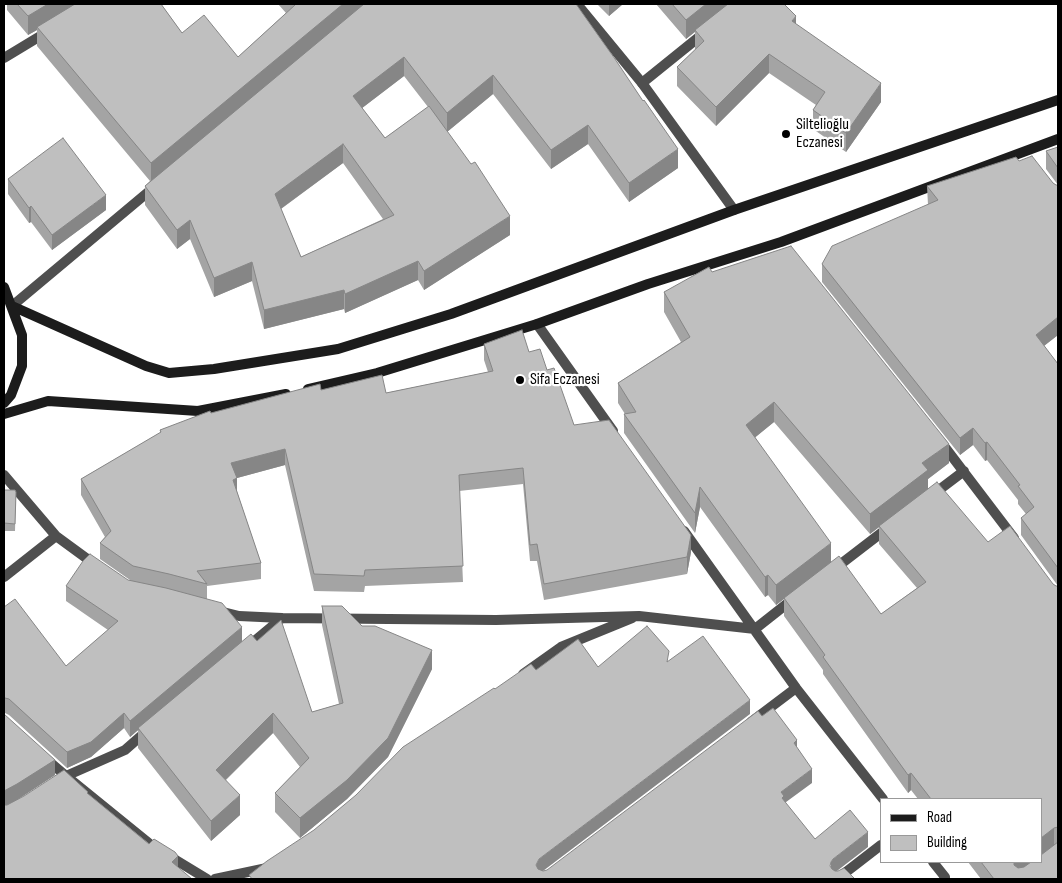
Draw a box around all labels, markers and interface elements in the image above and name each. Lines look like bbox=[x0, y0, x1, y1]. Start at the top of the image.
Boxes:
place label: Siltelioğlu Eczanesi bbox=[796, 115, 849, 153]
marker: Siltelioğlu Eczanesi bbox=[780, 128, 792, 140]
place label: Sifa Eczanesi bbox=[530, 370, 600, 390]
marker: Sifa Eczanesi bbox=[514, 374, 526, 386]
legend bbox=[880, 798, 1042, 863]
text: Road bbox=[927, 808, 952, 827]
text: Building bbox=[927, 833, 967, 852]

